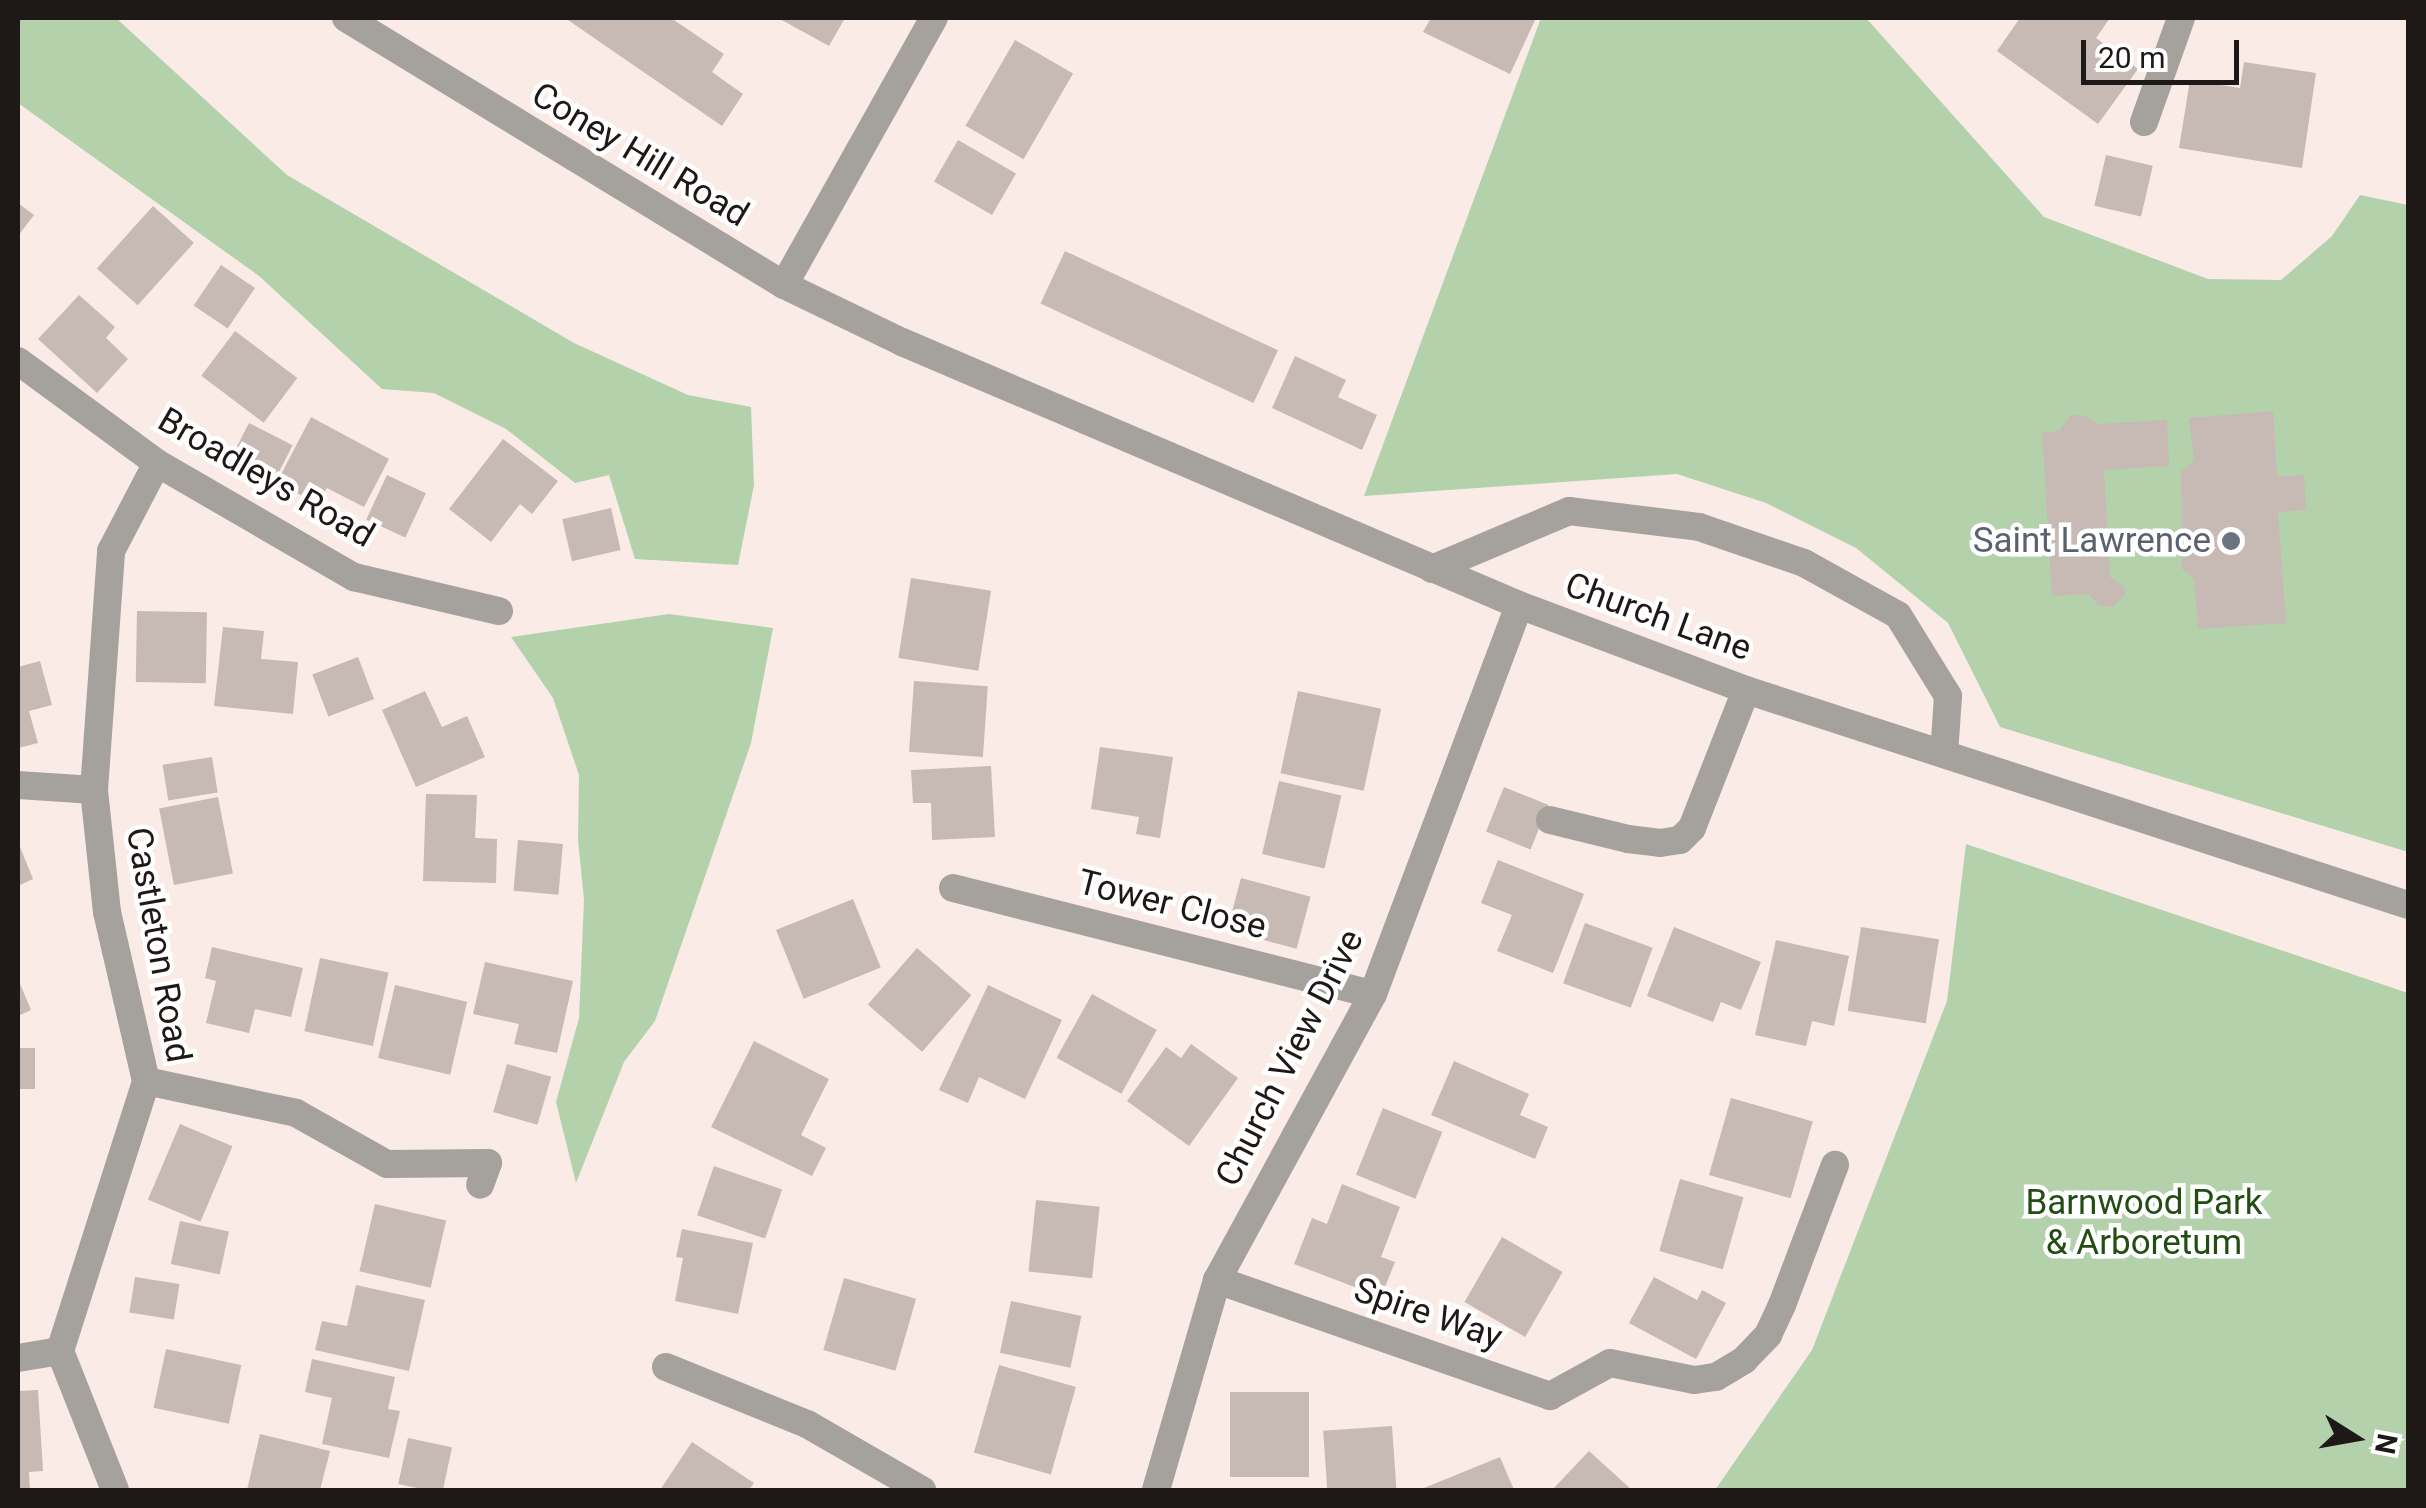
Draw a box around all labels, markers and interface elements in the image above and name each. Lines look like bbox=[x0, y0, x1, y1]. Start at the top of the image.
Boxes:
scale bar bbox=[2086, 20, 2244, 82]
text: 20 m bbox=[2098, 40, 2165, 75]
street label: Coney Hill Road bbox=[524, 74, 756, 236]
street label: Broadleys Road bbox=[150, 399, 382, 557]
place label: Saint Lawrence bbox=[1973, 520, 2211, 562]
marker: Saint Lawrence bbox=[2220, 530, 2242, 552]
street label: Church Lane bbox=[1559, 564, 1757, 670]
street label: Castleton Road bbox=[117, 824, 199, 1066]
street label: Tower Close bbox=[1074, 861, 1270, 949]
street label: Church View Drive bbox=[1207, 923, 1373, 1193]
park label: Barnwood Park & Arboretum bbox=[2025, 1182, 2263, 1264]
street label: Spire Way bbox=[1349, 1269, 1507, 1359]
north arrow bbox=[2306, 1388, 2406, 1488]
text: N bbox=[2368, 1431, 2404, 1457]

